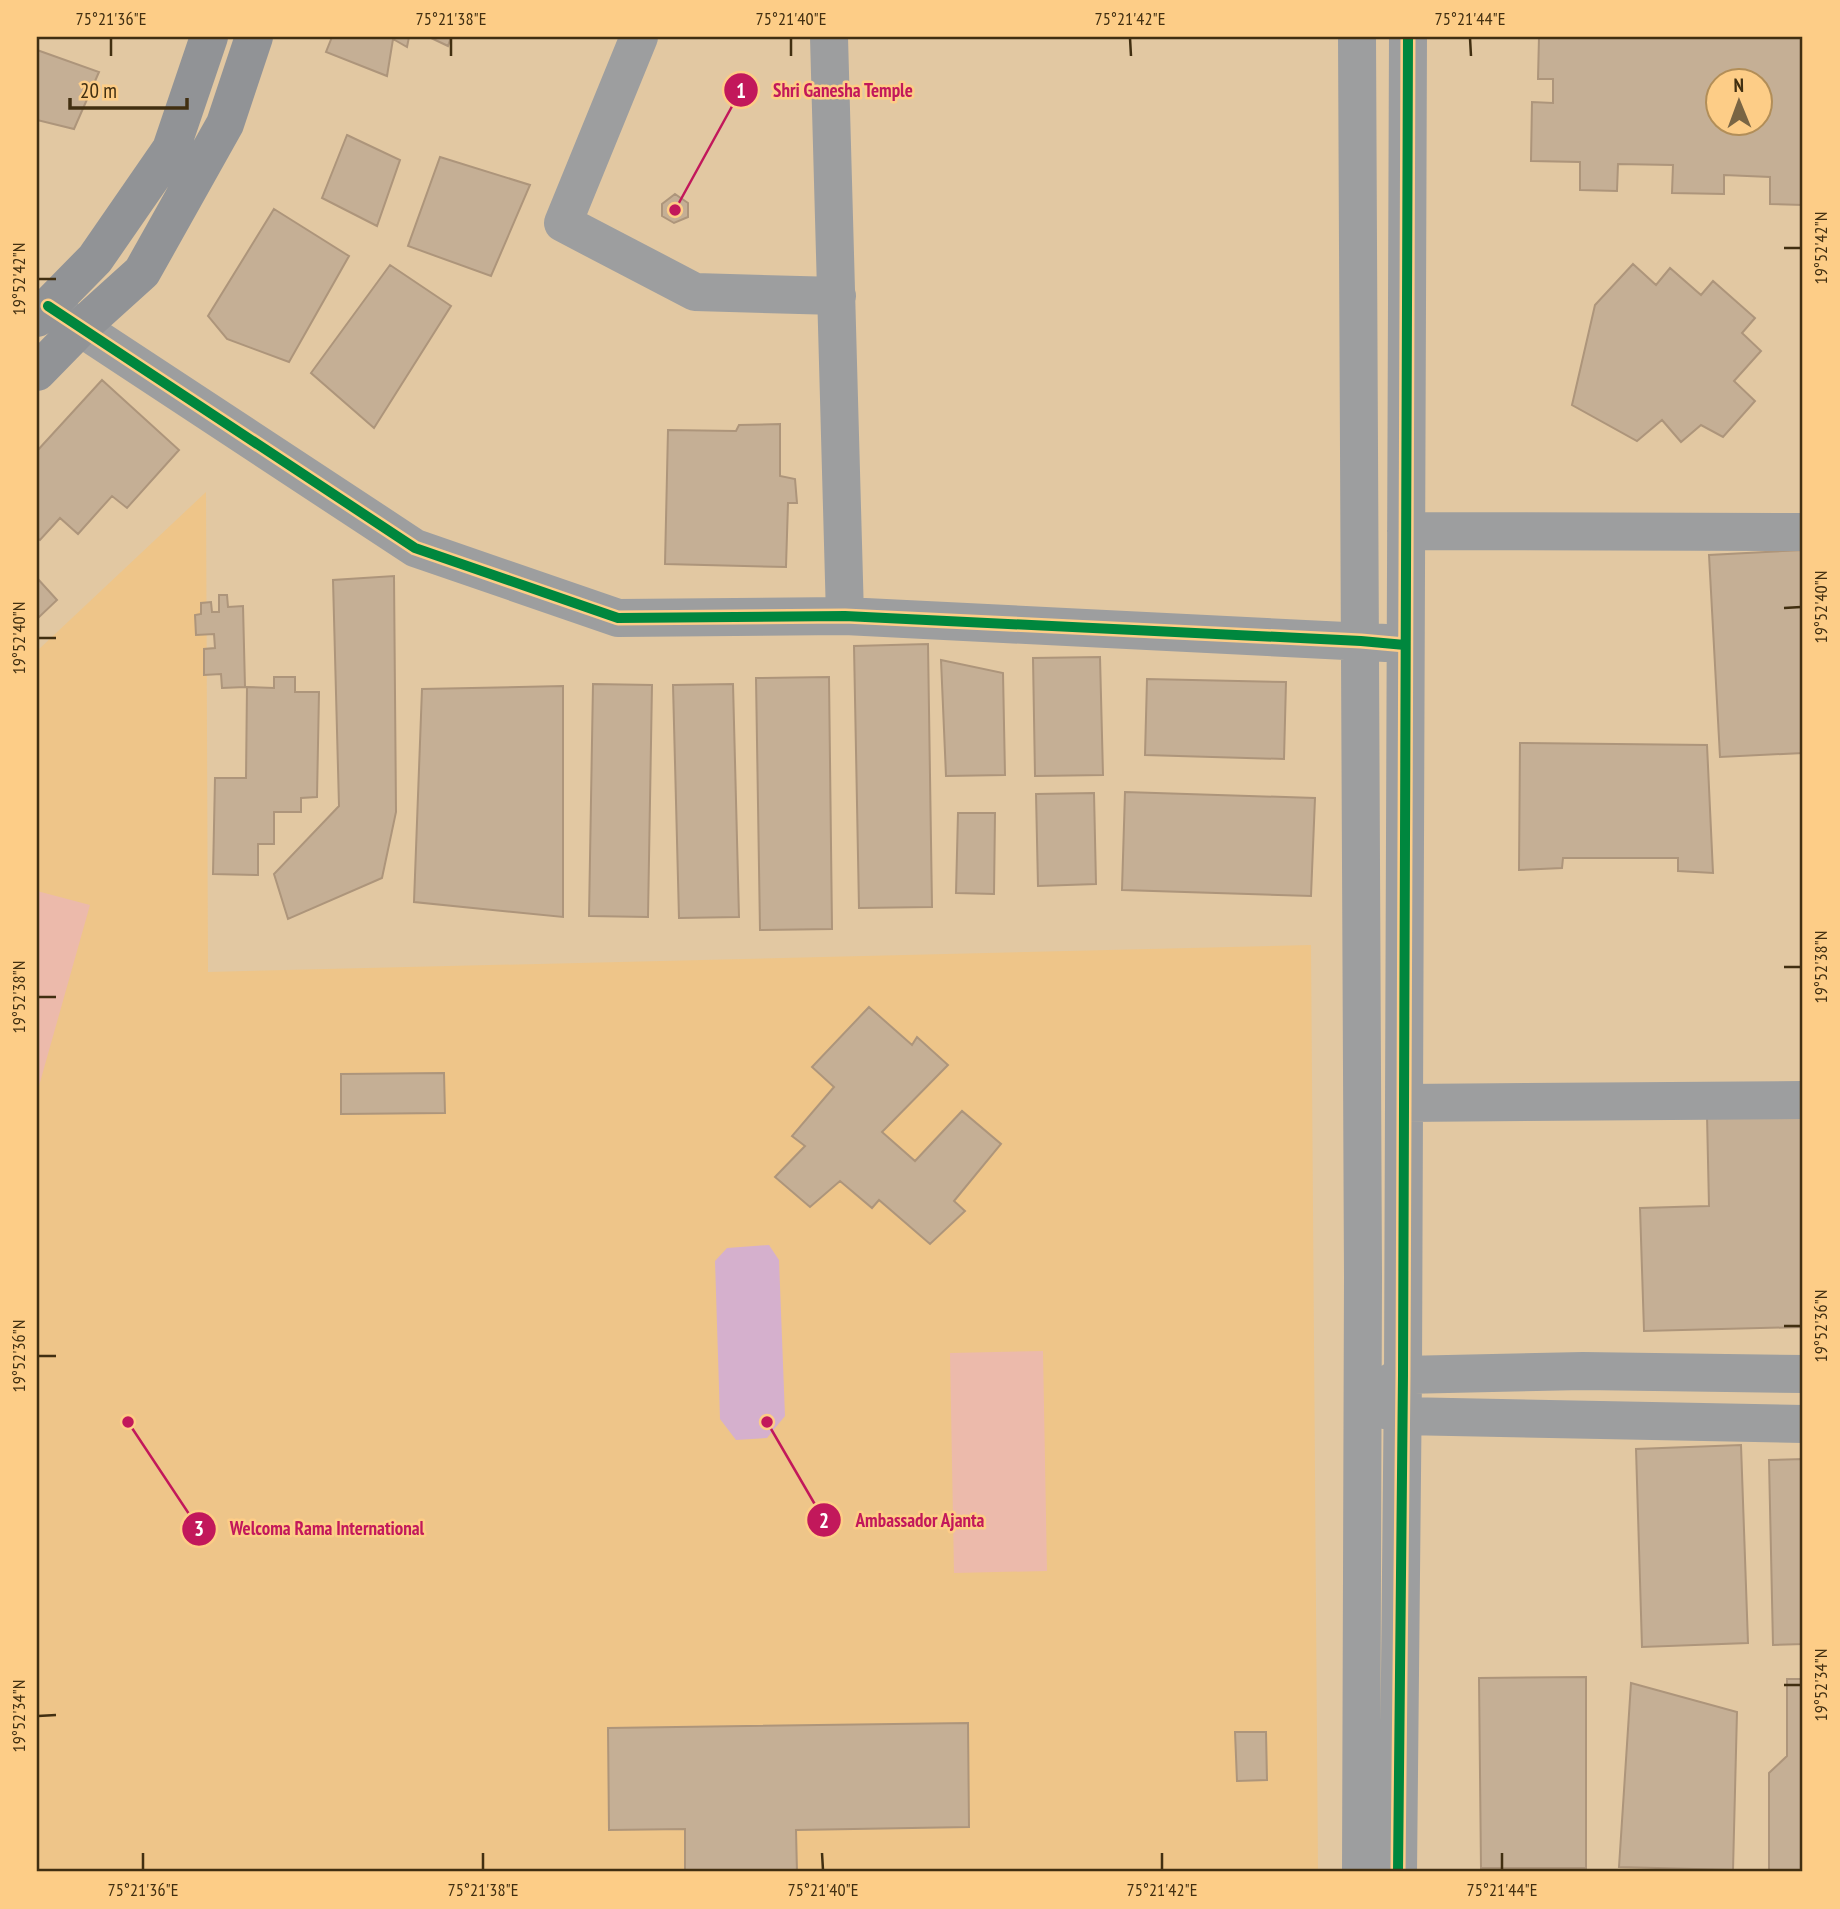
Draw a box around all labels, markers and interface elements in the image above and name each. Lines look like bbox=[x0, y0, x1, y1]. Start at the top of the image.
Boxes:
text: 75°21'36"E bbox=[76, 7, 146, 30]
text: 75°21'38"E bbox=[416, 7, 486, 30]
text: 75°21'40"E bbox=[756, 7, 826, 30]
text: 75°21'42"E bbox=[1095, 7, 1165, 30]
text: 75°21'44"E bbox=[1435, 7, 1505, 30]
scale bar bbox=[70, 66, 187, 110]
north arrow bbox=[1703, 66, 1773, 136]
callout: Shri Ganesha Temple bbox=[723, 70, 927, 110]
text: N bbox=[1733, 73, 1744, 97]
text: 20 m bbox=[80, 77, 117, 104]
text: 1 bbox=[736, 77, 746, 104]
text: Shri Ganesha Temple bbox=[773, 78, 913, 102]
text: 19°52'42"N bbox=[1809, 212, 1832, 284]
text: 19°52'42"N bbox=[7, 243, 30, 315]
text: 19°52'40"N bbox=[1809, 571, 1832, 643]
text: 19°52'40"N bbox=[7, 602, 30, 674]
text: 19°52'38"N bbox=[1809, 931, 1832, 1003]
text: 19°52'38"N bbox=[7, 961, 30, 1033]
text: 19°52'36"N bbox=[1809, 1290, 1832, 1362]
text: 19°52'36"N bbox=[7, 1320, 30, 1392]
callout: Ambassador Ajanta bbox=[807, 1500, 999, 1540]
text: 2 bbox=[819, 1507, 829, 1534]
text: Ambassador Ajanta bbox=[855, 1508, 985, 1532]
callout: Welcoma Rama International bbox=[181, 1509, 439, 1549]
text: 3 bbox=[194, 1515, 204, 1542]
text: Welcoma Rama International bbox=[229, 1516, 425, 1540]
text: 19°52'34"N bbox=[1809, 1649, 1832, 1721]
text: 19°52'34"N bbox=[7, 1680, 30, 1752]
text: 75°21'36"E bbox=[108, 1878, 178, 1901]
text: 75°21'38"E bbox=[448, 1878, 518, 1901]
text: 75°21'40"E bbox=[788, 1878, 858, 1901]
text: 75°21'42"E bbox=[1127, 1878, 1197, 1901]
text: 75°21'44"E bbox=[1467, 1878, 1537, 1901]

